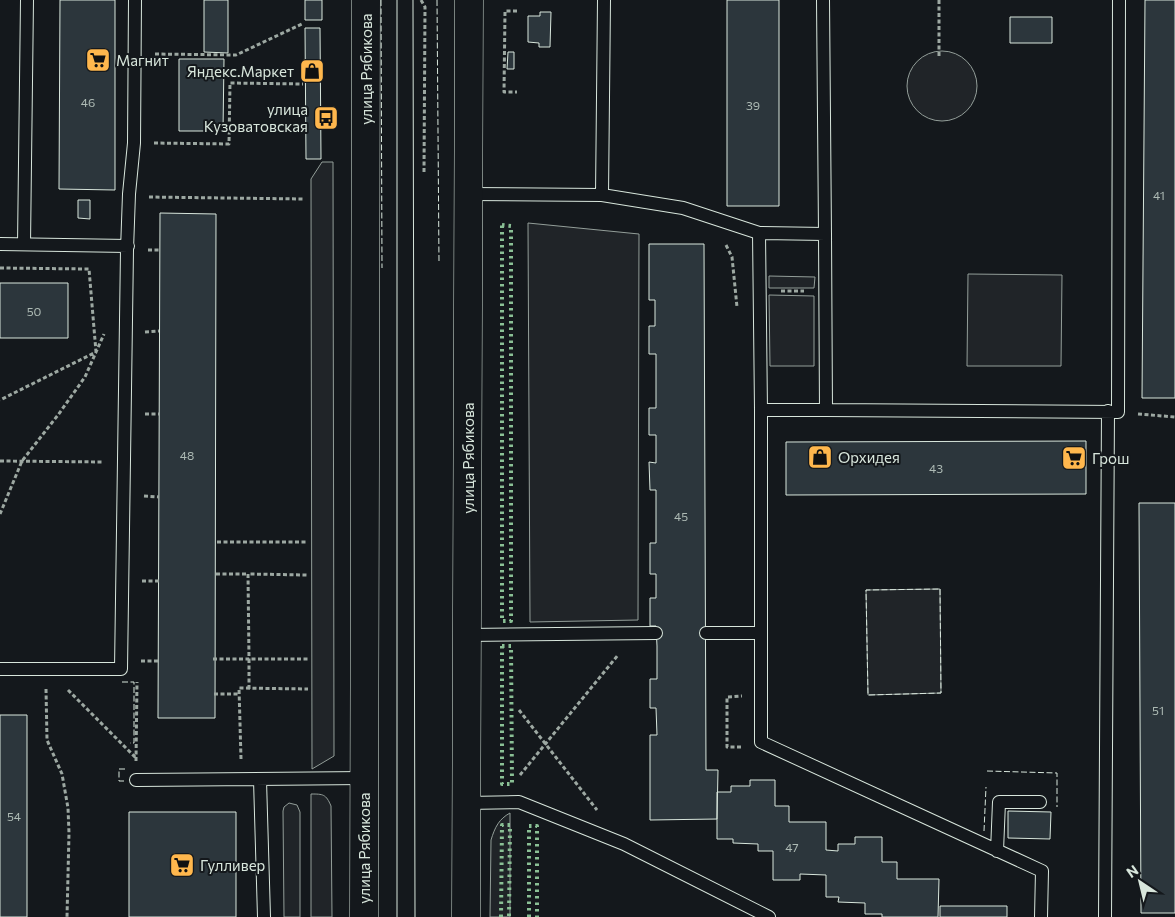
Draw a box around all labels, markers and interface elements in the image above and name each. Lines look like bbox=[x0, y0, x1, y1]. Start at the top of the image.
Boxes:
street label: улица Рябикова bbox=[357, 13, 375, 125]
supermarket icon: Магнит bbox=[85, 47, 111, 73]
place label: Магнит bbox=[116, 51, 169, 69]
shop icon: Яндекс.Маркет bbox=[299, 58, 325, 84]
place label: Яндекс.Маркет bbox=[187, 62, 294, 80]
house number: 46 bbox=[81, 95, 95, 109]
house number: 39 bbox=[746, 98, 760, 112]
place label: улица Кузоватовская bbox=[204, 100, 308, 135]
bus stop icon: улица Кузоватовская bbox=[313, 105, 339, 131]
house number: 41 bbox=[1153, 188, 1165, 202]
house number: 50 bbox=[27, 304, 42, 318]
street label: улица Рябикова bbox=[459, 402, 477, 514]
shop icon: Орхидея bbox=[807, 444, 833, 470]
supermarket icon: Грош bbox=[1061, 445, 1087, 471]
house number: 48 bbox=[180, 448, 194, 462]
place label: Орхидея bbox=[838, 448, 900, 466]
place label: Грош bbox=[1092, 449, 1129, 467]
house number: 43 bbox=[929, 461, 943, 475]
house number: 45 bbox=[674, 509, 688, 523]
house number: 51 bbox=[1152, 703, 1164, 717]
street label: улица Рябикова bbox=[355, 792, 373, 904]
house number: 54 bbox=[7, 809, 21, 823]
house number: 47 bbox=[785, 840, 799, 854]
supermarket icon: Гулливер bbox=[169, 852, 195, 878]
place label: Гулливер bbox=[200, 856, 265, 874]
north arrow bbox=[1115, 857, 1165, 907]
text: N bbox=[1123, 861, 1141, 881]

